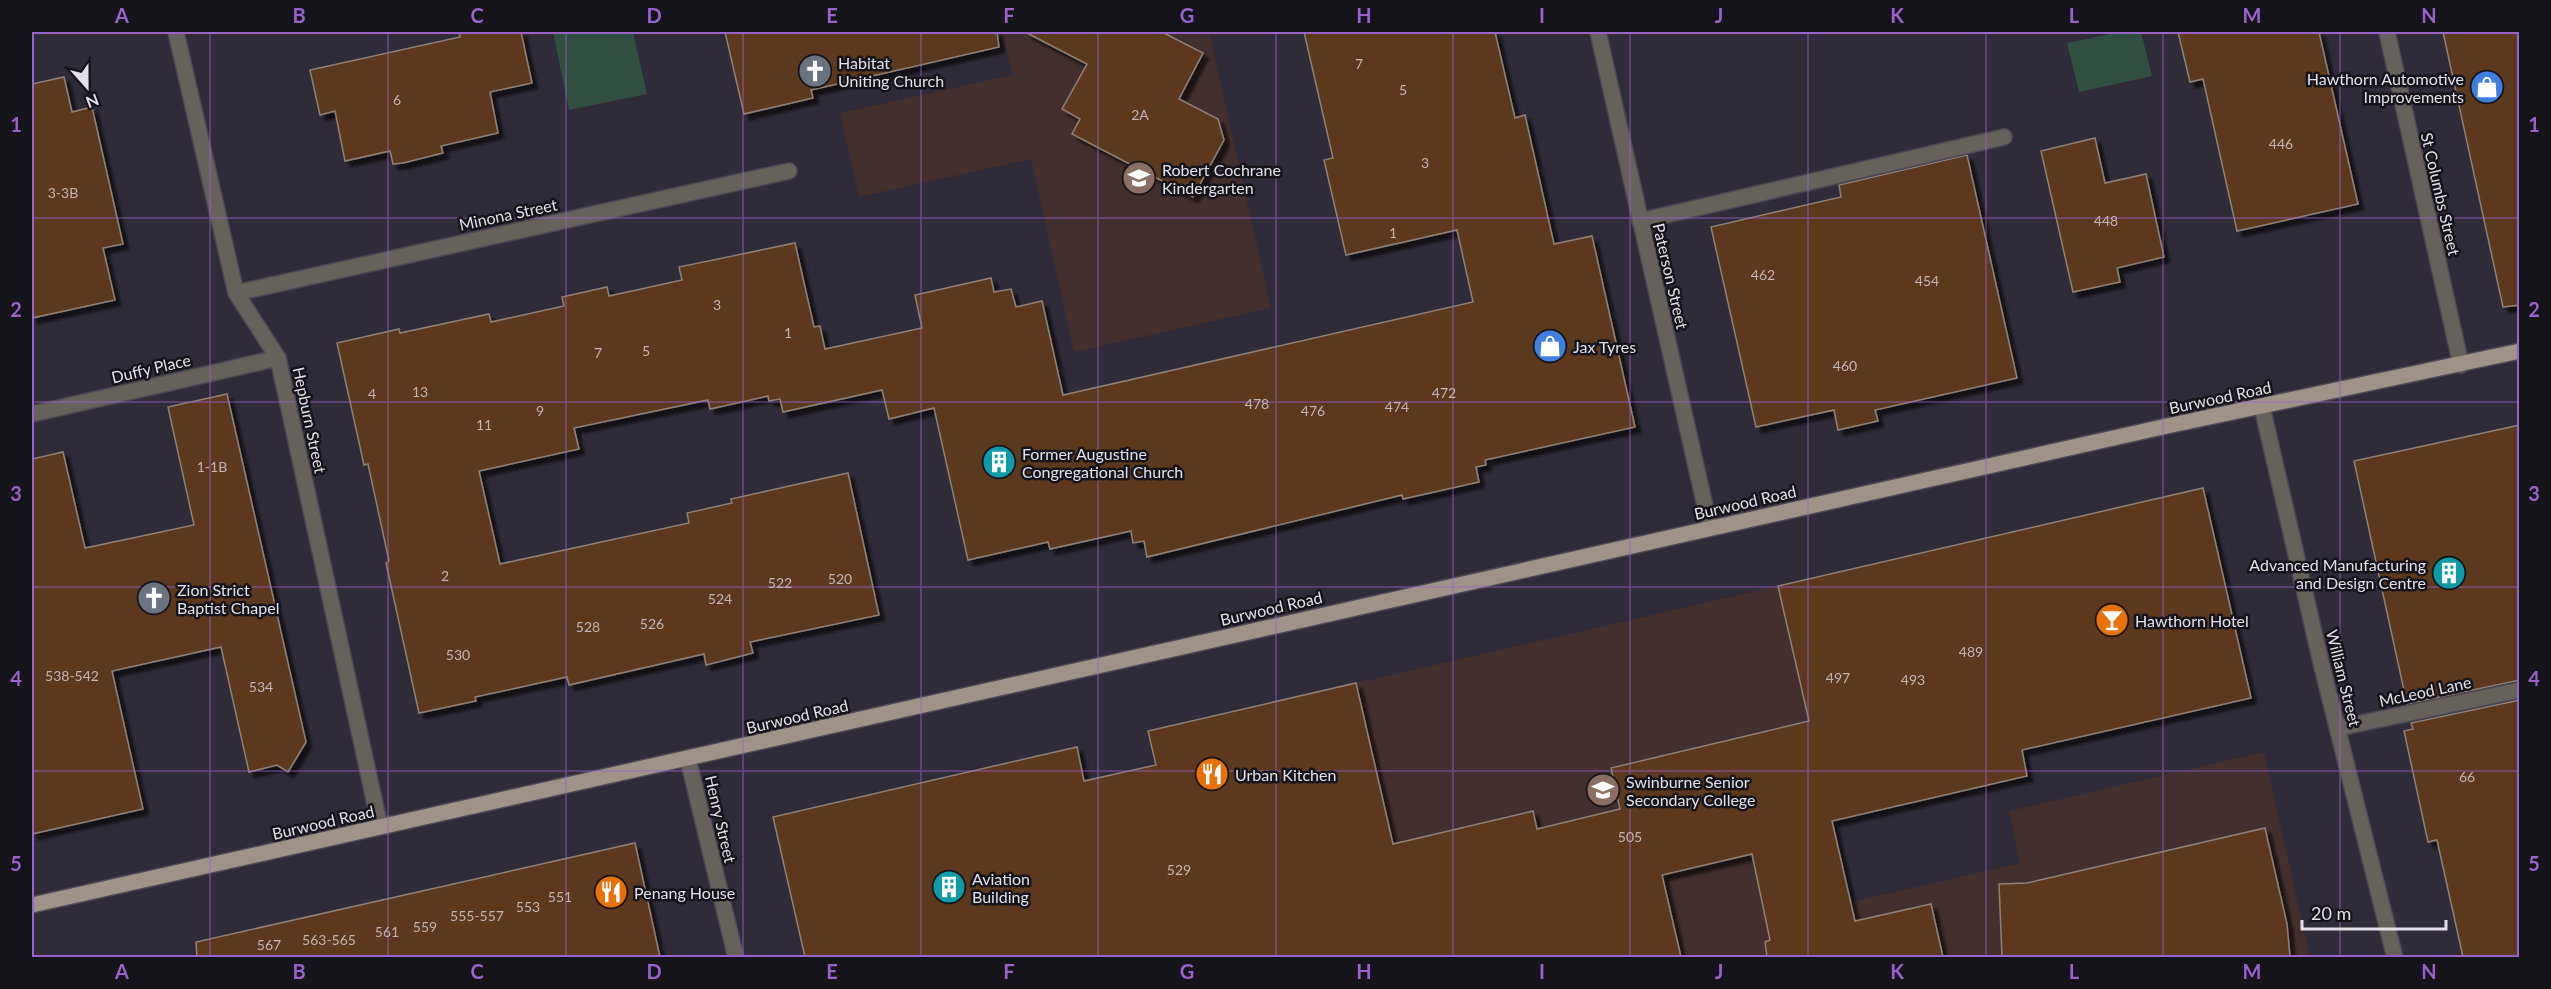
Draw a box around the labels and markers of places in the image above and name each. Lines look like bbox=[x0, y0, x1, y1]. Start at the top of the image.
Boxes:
church icon: Habitat Uniting Church bbox=[797, 53, 833, 89]
place label: Habitat Uniting Church bbox=[838, 53, 944, 90]
place label: Hawthorn Automotive Improvements bbox=[2307, 69, 2464, 106]
shop icon: Hawthorn Automotive Improvements bbox=[2469, 69, 2505, 105]
school or university icon: Robert Cochrane Kindergarten bbox=[1121, 160, 1157, 196]
place label: Robert Cochrane Kindergarten bbox=[1162, 160, 1281, 197]
shop icon: Jax Tyres bbox=[1532, 328, 1568, 364]
place label: Jax Tyres bbox=[1573, 337, 1636, 356]
building icon: Former Augustine Congregational Church bbox=[981, 444, 1017, 480]
place label: Former Augustine Congregational Church bbox=[1022, 444, 1183, 481]
place label: Advanced Manufacturing and Design Centre bbox=[2249, 555, 2426, 592]
building icon: Advanced Manufacturing and Design Centre bbox=[2431, 555, 2467, 591]
church icon: Zion Strict Baptist Chapel bbox=[136, 580, 172, 616]
place label: Zion Strict Baptist Chapel bbox=[177, 580, 279, 617]
bar icon: Hawthorn Hotel bbox=[2094, 602, 2130, 638]
place label: Hawthorn Hotel bbox=[2135, 611, 2249, 630]
restaurant icon: Urban Kitchen bbox=[1194, 756, 1230, 792]
place label: Urban Kitchen bbox=[1235, 765, 1336, 784]
school or university icon: Swinburne Senior Secondary College bbox=[1585, 772, 1621, 808]
place label: Swinburne Senior Secondary College bbox=[1626, 772, 1756, 809]
building icon: Aviation Building bbox=[931, 869, 967, 905]
place label: Aviation Building bbox=[972, 869, 1030, 906]
restaurant icon: Penang House bbox=[593, 874, 629, 910]
place label: Penang House bbox=[634, 883, 735, 902]

